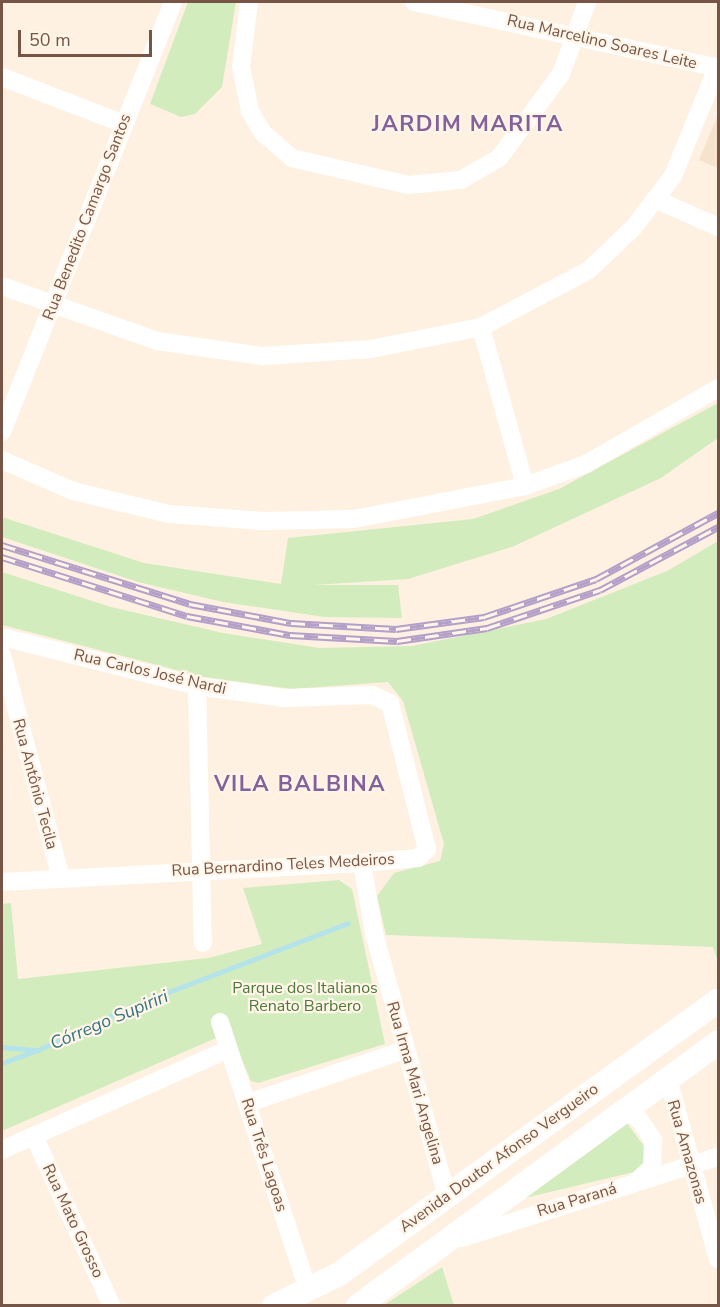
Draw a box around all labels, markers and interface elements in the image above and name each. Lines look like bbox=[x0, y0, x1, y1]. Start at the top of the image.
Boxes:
street label: Rua Marcelino Soares Leite bbox=[505, 11, 699, 73]
scale bar bbox=[21, 18, 154, 56]
text: 50 m bbox=[29, 28, 71, 52]
street label: Rua Benedito Camargo Santos bbox=[39, 111, 135, 323]
district label: JARDIM MARITA bbox=[372, 112, 564, 138]
street label: Rua Carlos José Nardi bbox=[72, 645, 228, 699]
street label: Rua Antônio Tecila bbox=[8, 717, 62, 851]
district label: VILA BALBINA bbox=[214, 772, 386, 798]
street label: Rua Bernardino Teles Medeiros bbox=[171, 850, 395, 880]
park label: Parque dos Italianos Renato Barbero bbox=[232, 978, 378, 1016]
water label: Córrego Supiriri bbox=[47, 985, 171, 1055]
street label: Rua Irma Mari Angelina bbox=[383, 999, 447, 1167]
street label: Avenida Doutor Afonso Vergueiro bbox=[396, 1079, 602, 1237]
street label: Rua Três Lagoas bbox=[237, 1096, 291, 1214]
street label: Rua Amazonas bbox=[663, 1098, 711, 1206]
street label: Rua Mato Grosso bbox=[38, 1161, 108, 1281]
street label: Rua Paraná bbox=[535, 1179, 619, 1221]

